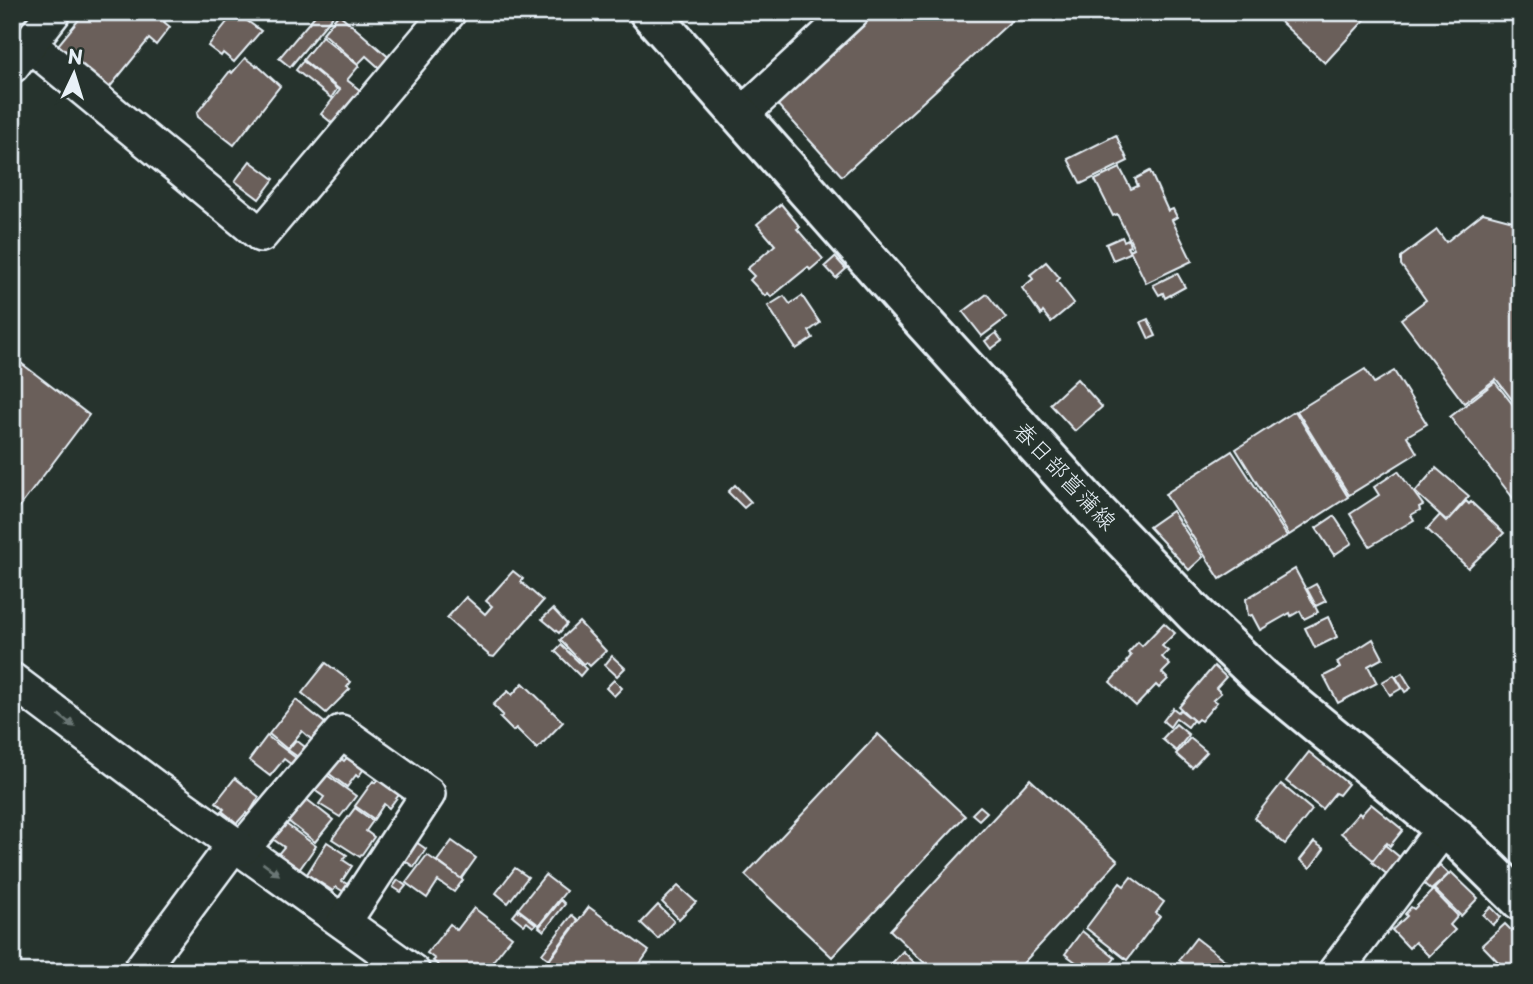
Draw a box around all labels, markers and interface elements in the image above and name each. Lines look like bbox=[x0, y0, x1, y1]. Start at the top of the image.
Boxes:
north arrow bbox=[38, 38, 108, 108]
text: N bbox=[67, 42, 84, 71]
street label: 春日部菖蒲線 bbox=[1006, 413, 1126, 537]
one-way arrow bbox=[58, 714, 76, 728]
one-way arrow bbox=[262, 862, 280, 876]

